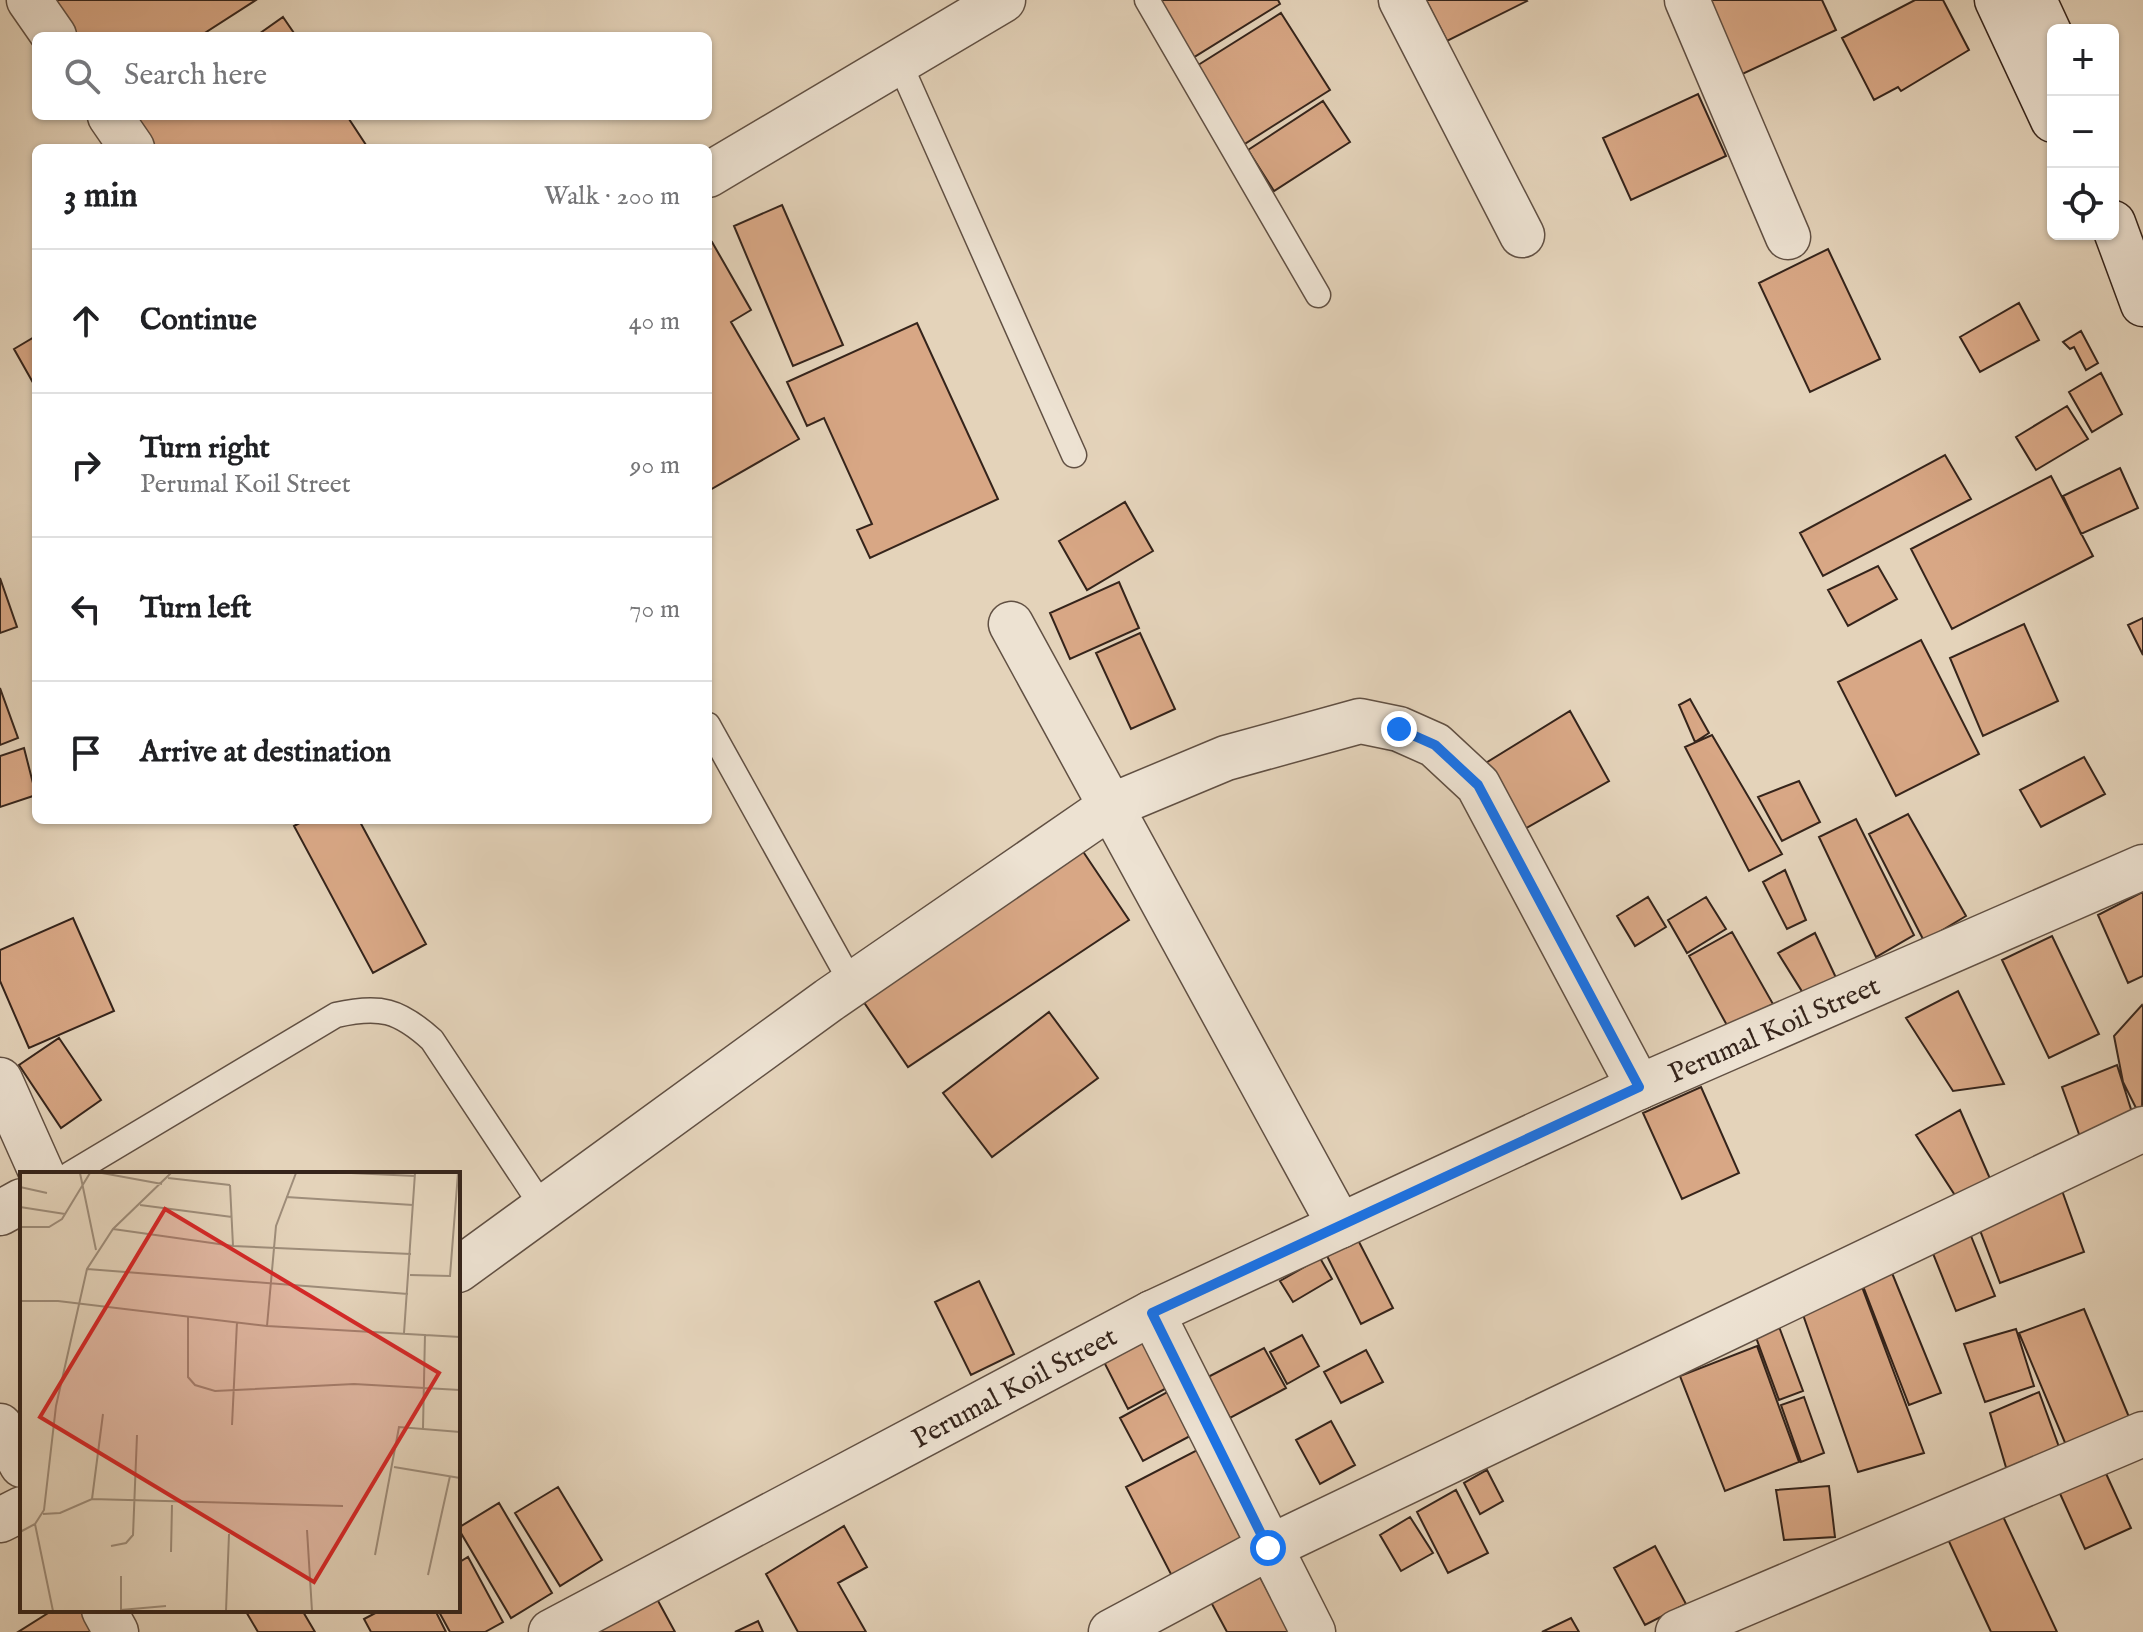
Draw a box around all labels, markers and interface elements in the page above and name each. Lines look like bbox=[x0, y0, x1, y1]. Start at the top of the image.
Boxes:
map controls bbox=[2047, 24, 2119, 240]
button: + bbox=[2047, 24, 2119, 96]
search box bbox=[32, 32, 712, 120]
icon: search bbox=[60, 54, 104, 98]
text: Search here bbox=[124, 57, 267, 95]
button: − bbox=[2047, 96, 2119, 168]
button: locate bbox=[2047, 168, 2119, 240]
text: 3 min bbox=[64, 175, 138, 218]
text: Walk · 200 m bbox=[544, 180, 680, 213]
icon: ahead bbox=[64, 299, 108, 343]
text: Continue bbox=[140, 302, 257, 340]
text: 40 m bbox=[629, 305, 680, 338]
text: Turn right bbox=[140, 430, 270, 468]
icon: right bbox=[64, 443, 108, 487]
text: 90 m bbox=[630, 449, 680, 482]
text: Perumal Koil Street bbox=[140, 468, 351, 501]
icon: left bbox=[64, 587, 108, 631]
text: Turn left bbox=[140, 590, 251, 628]
text: 70 m bbox=[629, 593, 680, 626]
route end bbox=[1381, 711, 1417, 747]
icon: arrive bbox=[64, 731, 108, 775]
text: Arrive at destination bbox=[140, 734, 391, 772]
street label: Perumal Koil Street bbox=[1663, 969, 1886, 1092]
inset map bbox=[20, 1172, 460, 1612]
street label: Perumal Koil Street bbox=[907, 1320, 1124, 1457]
route start bbox=[1250, 1530, 1286, 1566]

